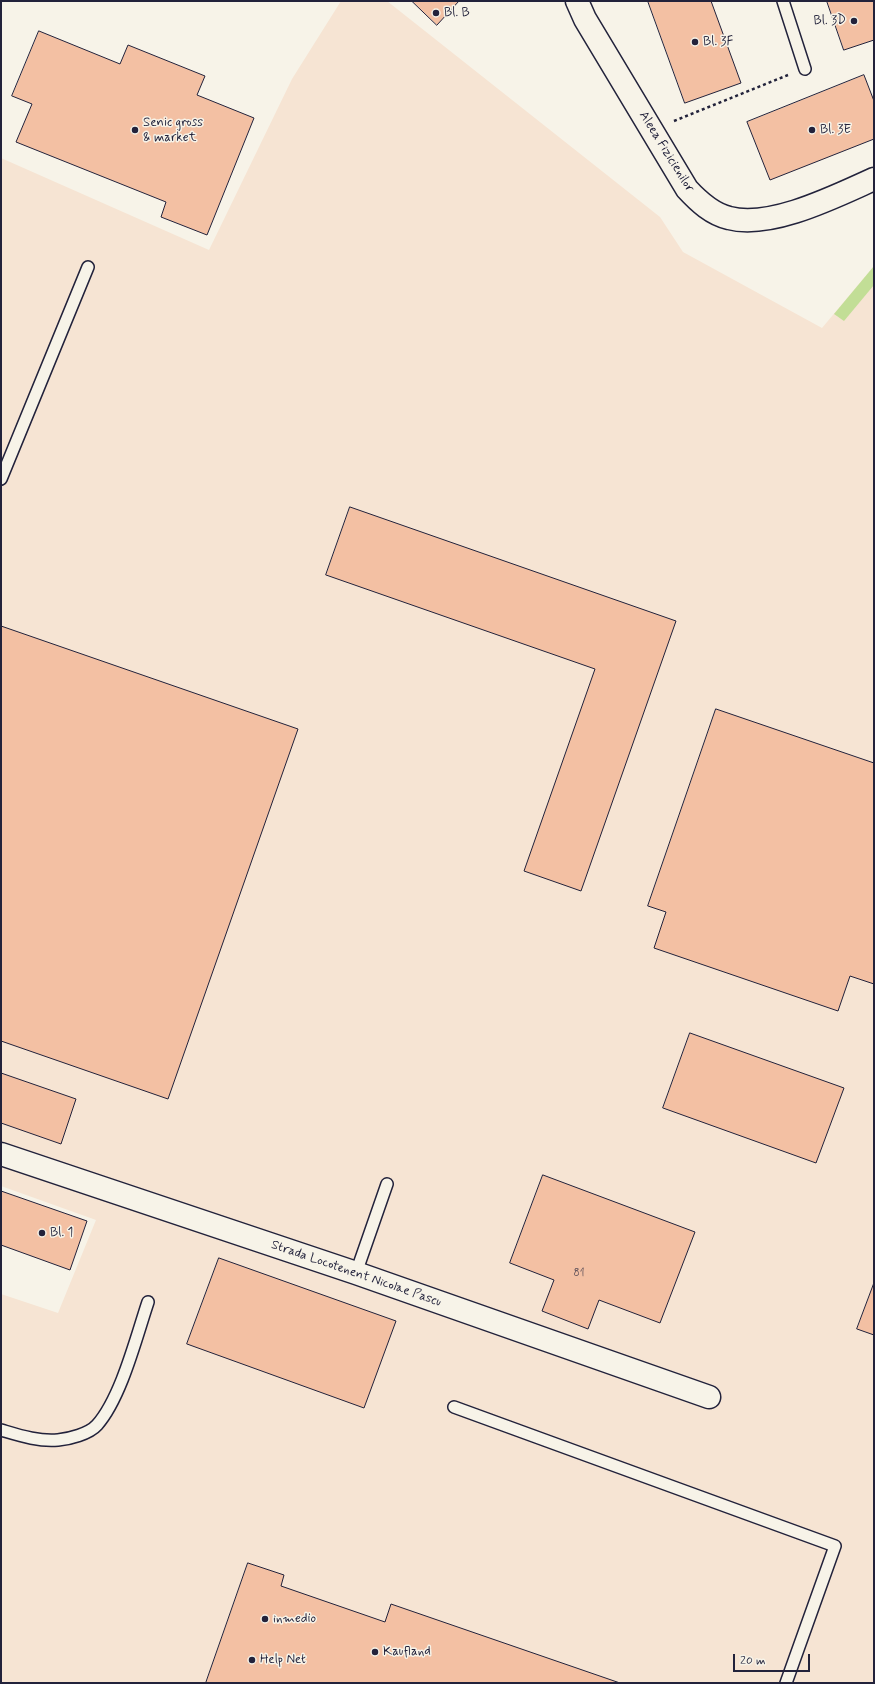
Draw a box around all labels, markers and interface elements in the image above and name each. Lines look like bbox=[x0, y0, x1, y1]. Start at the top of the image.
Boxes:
place label: Bl. B bbox=[444, 5, 470, 21]
marker: Bl. B bbox=[431, 8, 441, 18]
place label: Bl. 3D bbox=[814, 13, 846, 29]
marker: Bl. 3D bbox=[849, 16, 859, 26]
place label: Bl. 3F bbox=[703, 34, 733, 50]
marker: Bl. 3F bbox=[690, 37, 700, 47]
street label: Aleea Fizicienilor bbox=[635, 109, 697, 195]
place label: Senic gross & market bbox=[143, 115, 203, 146]
place label: Bl. 3E bbox=[820, 122, 851, 138]
marker: Senic gross & market bbox=[130, 125, 140, 135]
marker: Bl. 3E bbox=[807, 125, 817, 135]
place label: Bl. 1 bbox=[50, 1225, 73, 1241]
marker: Bl. 1 bbox=[37, 1228, 47, 1238]
street label: Strada Locotenent Nicolae Pascu bbox=[269, 1237, 443, 1311]
house number: 81 bbox=[574, 1267, 584, 1281]
place label: inmedio bbox=[273, 1611, 316, 1627]
marker: inmedio bbox=[260, 1614, 270, 1624]
place label: Kaufland bbox=[383, 1644, 431, 1660]
scale bar bbox=[735, 1646, 812, 1672]
marker: Kaufland bbox=[370, 1647, 380, 1657]
place label: Help Net bbox=[260, 1652, 306, 1668]
text: 20 m bbox=[740, 1653, 766, 1669]
marker: Help Net bbox=[247, 1655, 257, 1665]

